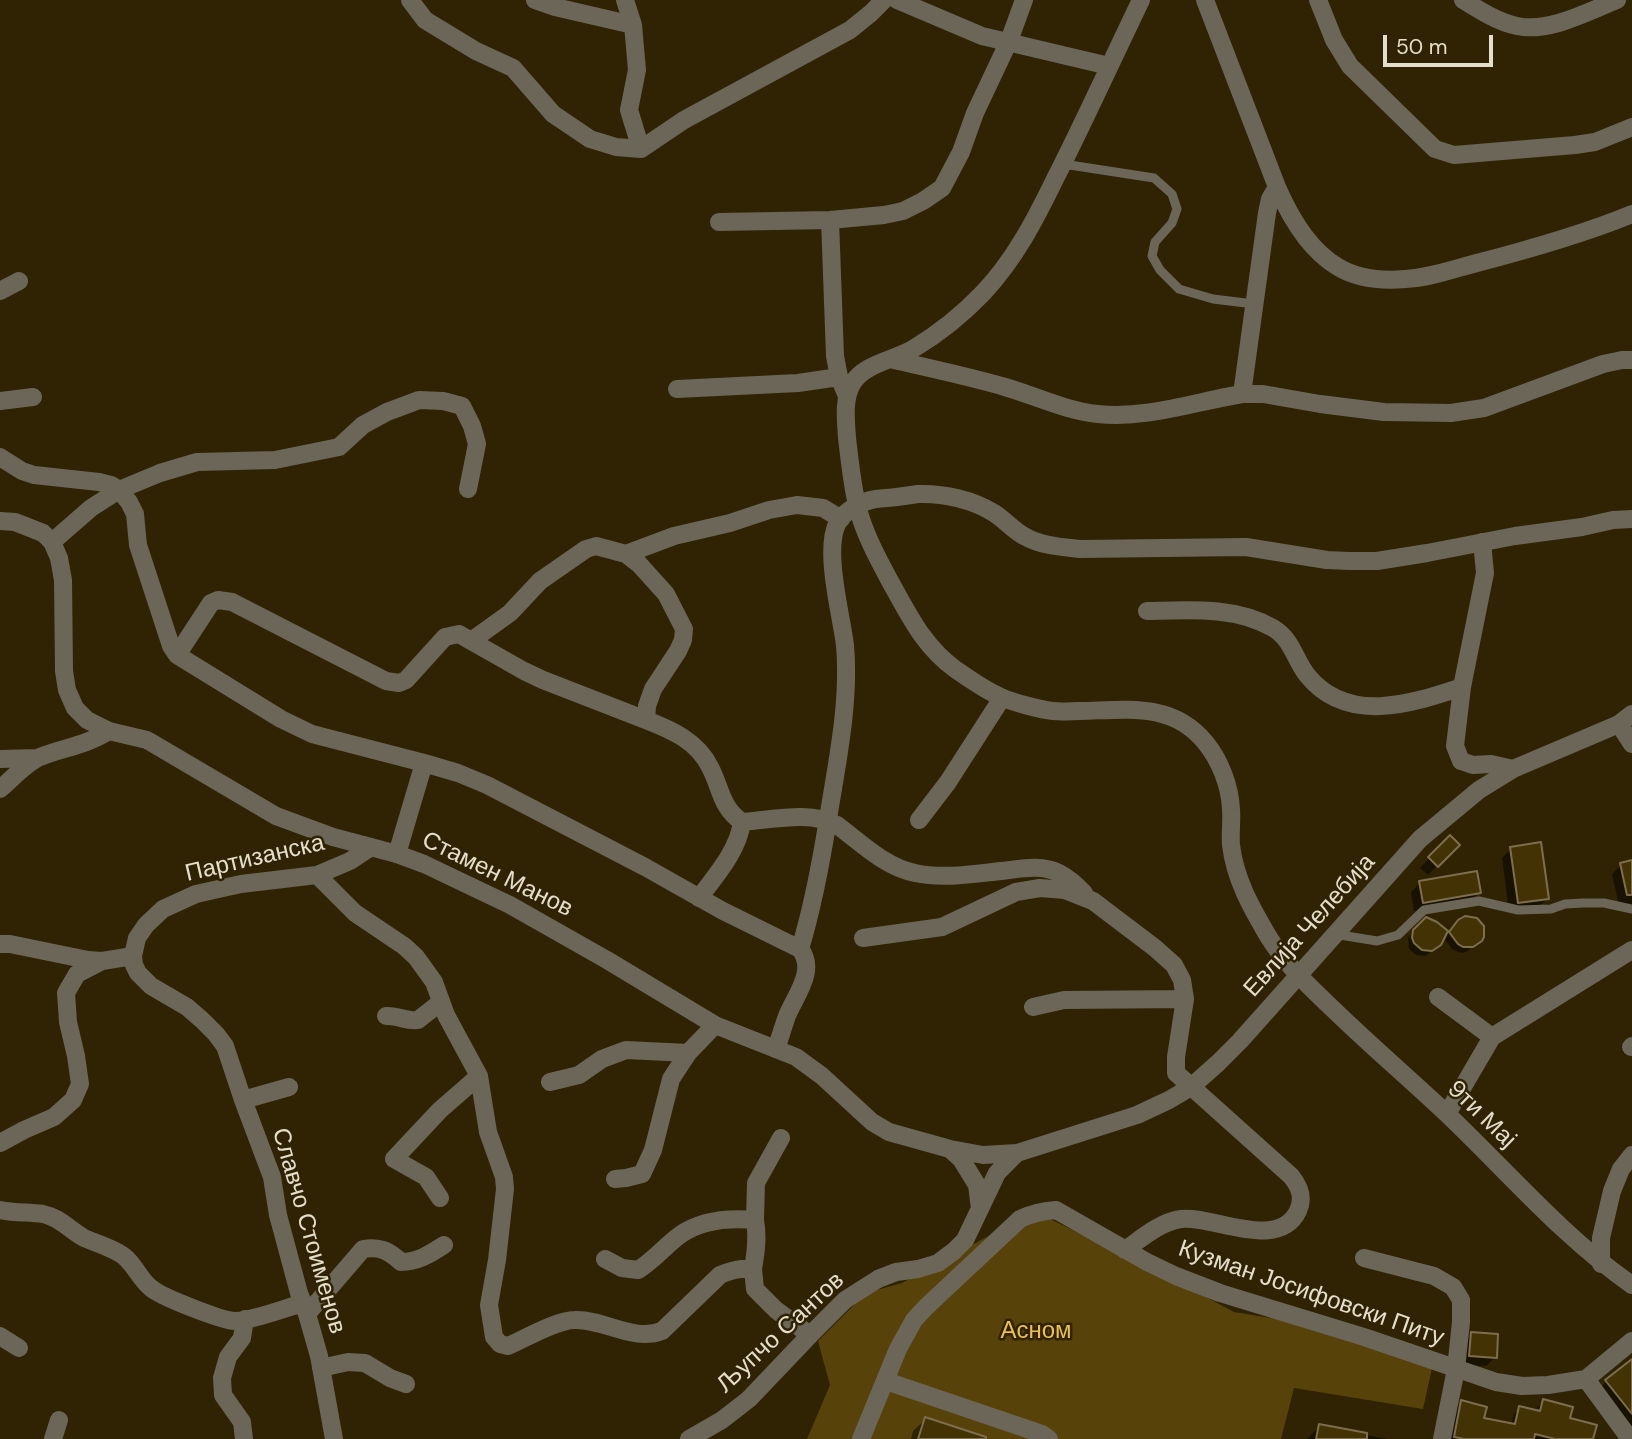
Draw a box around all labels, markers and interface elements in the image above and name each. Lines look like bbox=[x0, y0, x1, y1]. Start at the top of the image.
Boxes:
scale bar bbox=[1387, 21, 1497, 65]
text: 50 m bbox=[1396, 33, 1447, 61]
street label: Стамен Манов bbox=[417, 826, 577, 924]
street label: Партизанска bbox=[183, 829, 327, 889]
street label: Евлија Челебија bbox=[1238, 849, 1382, 1003]
street label: 9ти Мај bbox=[1440, 1075, 1522, 1155]
street label: Славчо Стоименов bbox=[265, 1125, 351, 1337]
street label: Кузман Јосифовски Питу bbox=[1174, 1235, 1448, 1353]
street label: Љупчо Сантов bbox=[711, 1267, 851, 1399]
park label: Асном bbox=[1000, 1318, 1072, 1346]

